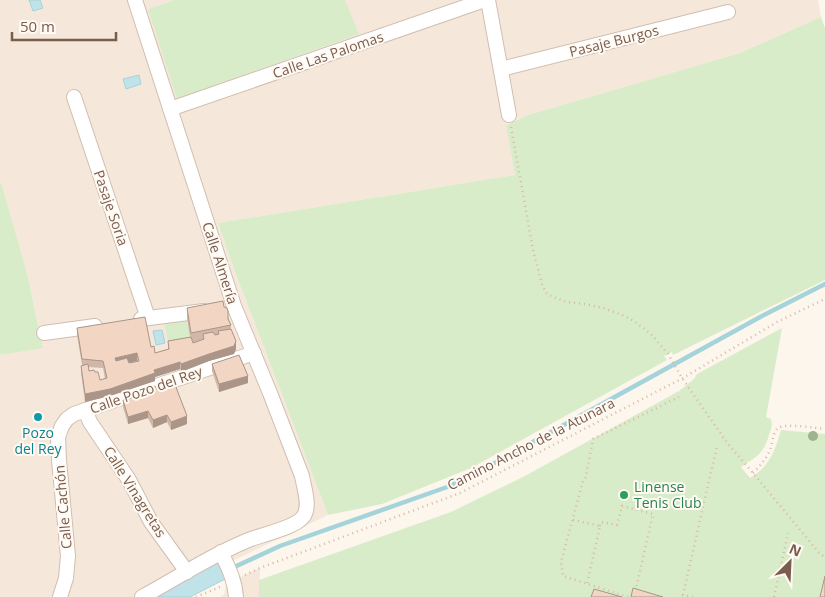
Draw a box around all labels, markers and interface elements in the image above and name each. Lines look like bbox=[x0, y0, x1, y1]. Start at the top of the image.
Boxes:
scale bar bbox=[12, 10, 116, 42]
text: 50 m bbox=[20, 16, 55, 36]
street label: Pasaje Burgos bbox=[567, 20, 661, 61]
street label: Calle Las Palomas bbox=[270, 27, 386, 82]
street label: Pasaje Soria bbox=[90, 167, 133, 248]
street label: Calle Almería bbox=[198, 219, 243, 306]
street label: Calle Pozo del Rey bbox=[87, 361, 206, 418]
street label: Camino Ancho de la Atunara bbox=[444, 393, 618, 494]
marker: Pozo del Rey bbox=[32, 411, 44, 423]
place label: Pozo del Rey bbox=[14, 423, 63, 458]
street label: Calle Vinagretas bbox=[100, 443, 171, 541]
street label: Calle Cachón bbox=[49, 464, 76, 550]
place label: Linense Tenis Club bbox=[634, 477, 702, 512]
marker: Linense Tenis Club bbox=[618, 489, 630, 501]
north arrow bbox=[765, 537, 815, 587]
text: N bbox=[786, 539, 805, 561]

